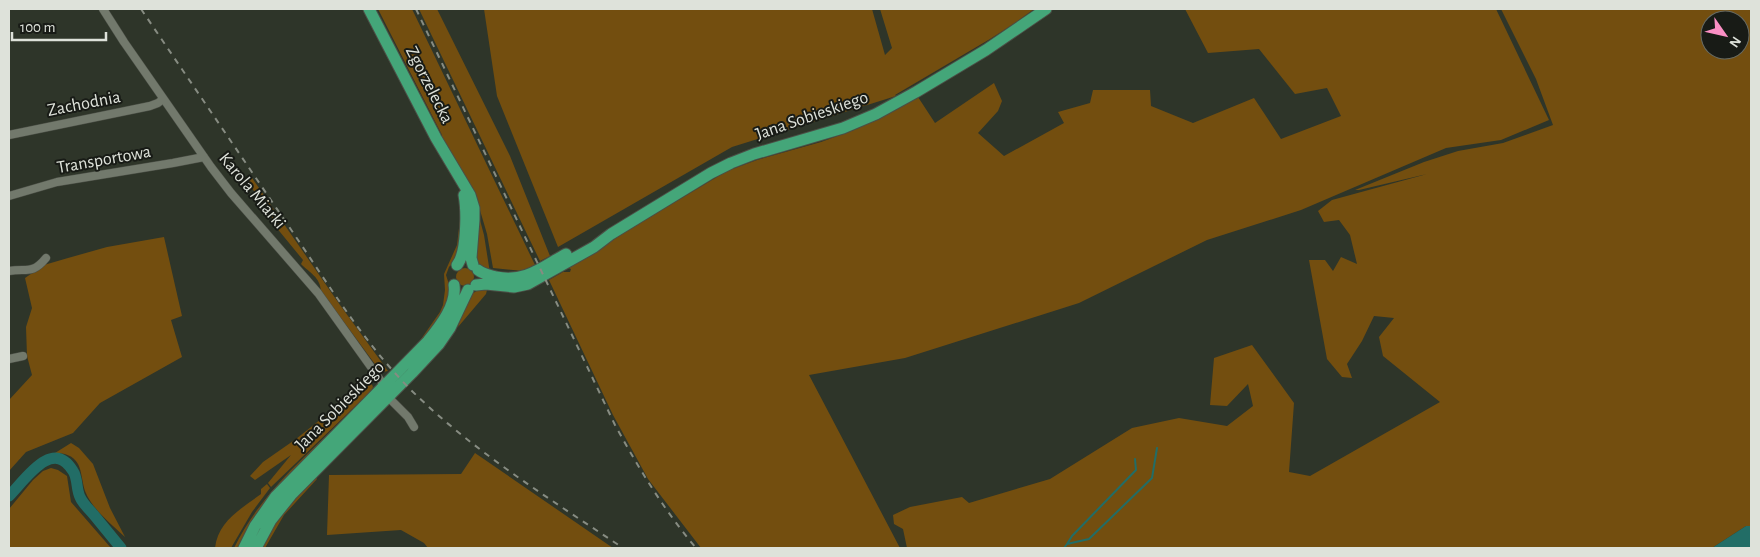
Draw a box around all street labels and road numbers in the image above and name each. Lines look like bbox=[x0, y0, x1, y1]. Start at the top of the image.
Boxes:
street label: Zgorzelecka bbox=[402, 44, 456, 126]
street label: Zachodnia bbox=[46, 88, 122, 120]
street label: Jana Sobieskiego bbox=[753, 88, 871, 144]
street label: Transportowa bbox=[56, 143, 152, 177]
street label: Karola Miarki bbox=[215, 149, 289, 233]
street label: Jana Sobieskiego bbox=[292, 358, 388, 454]

